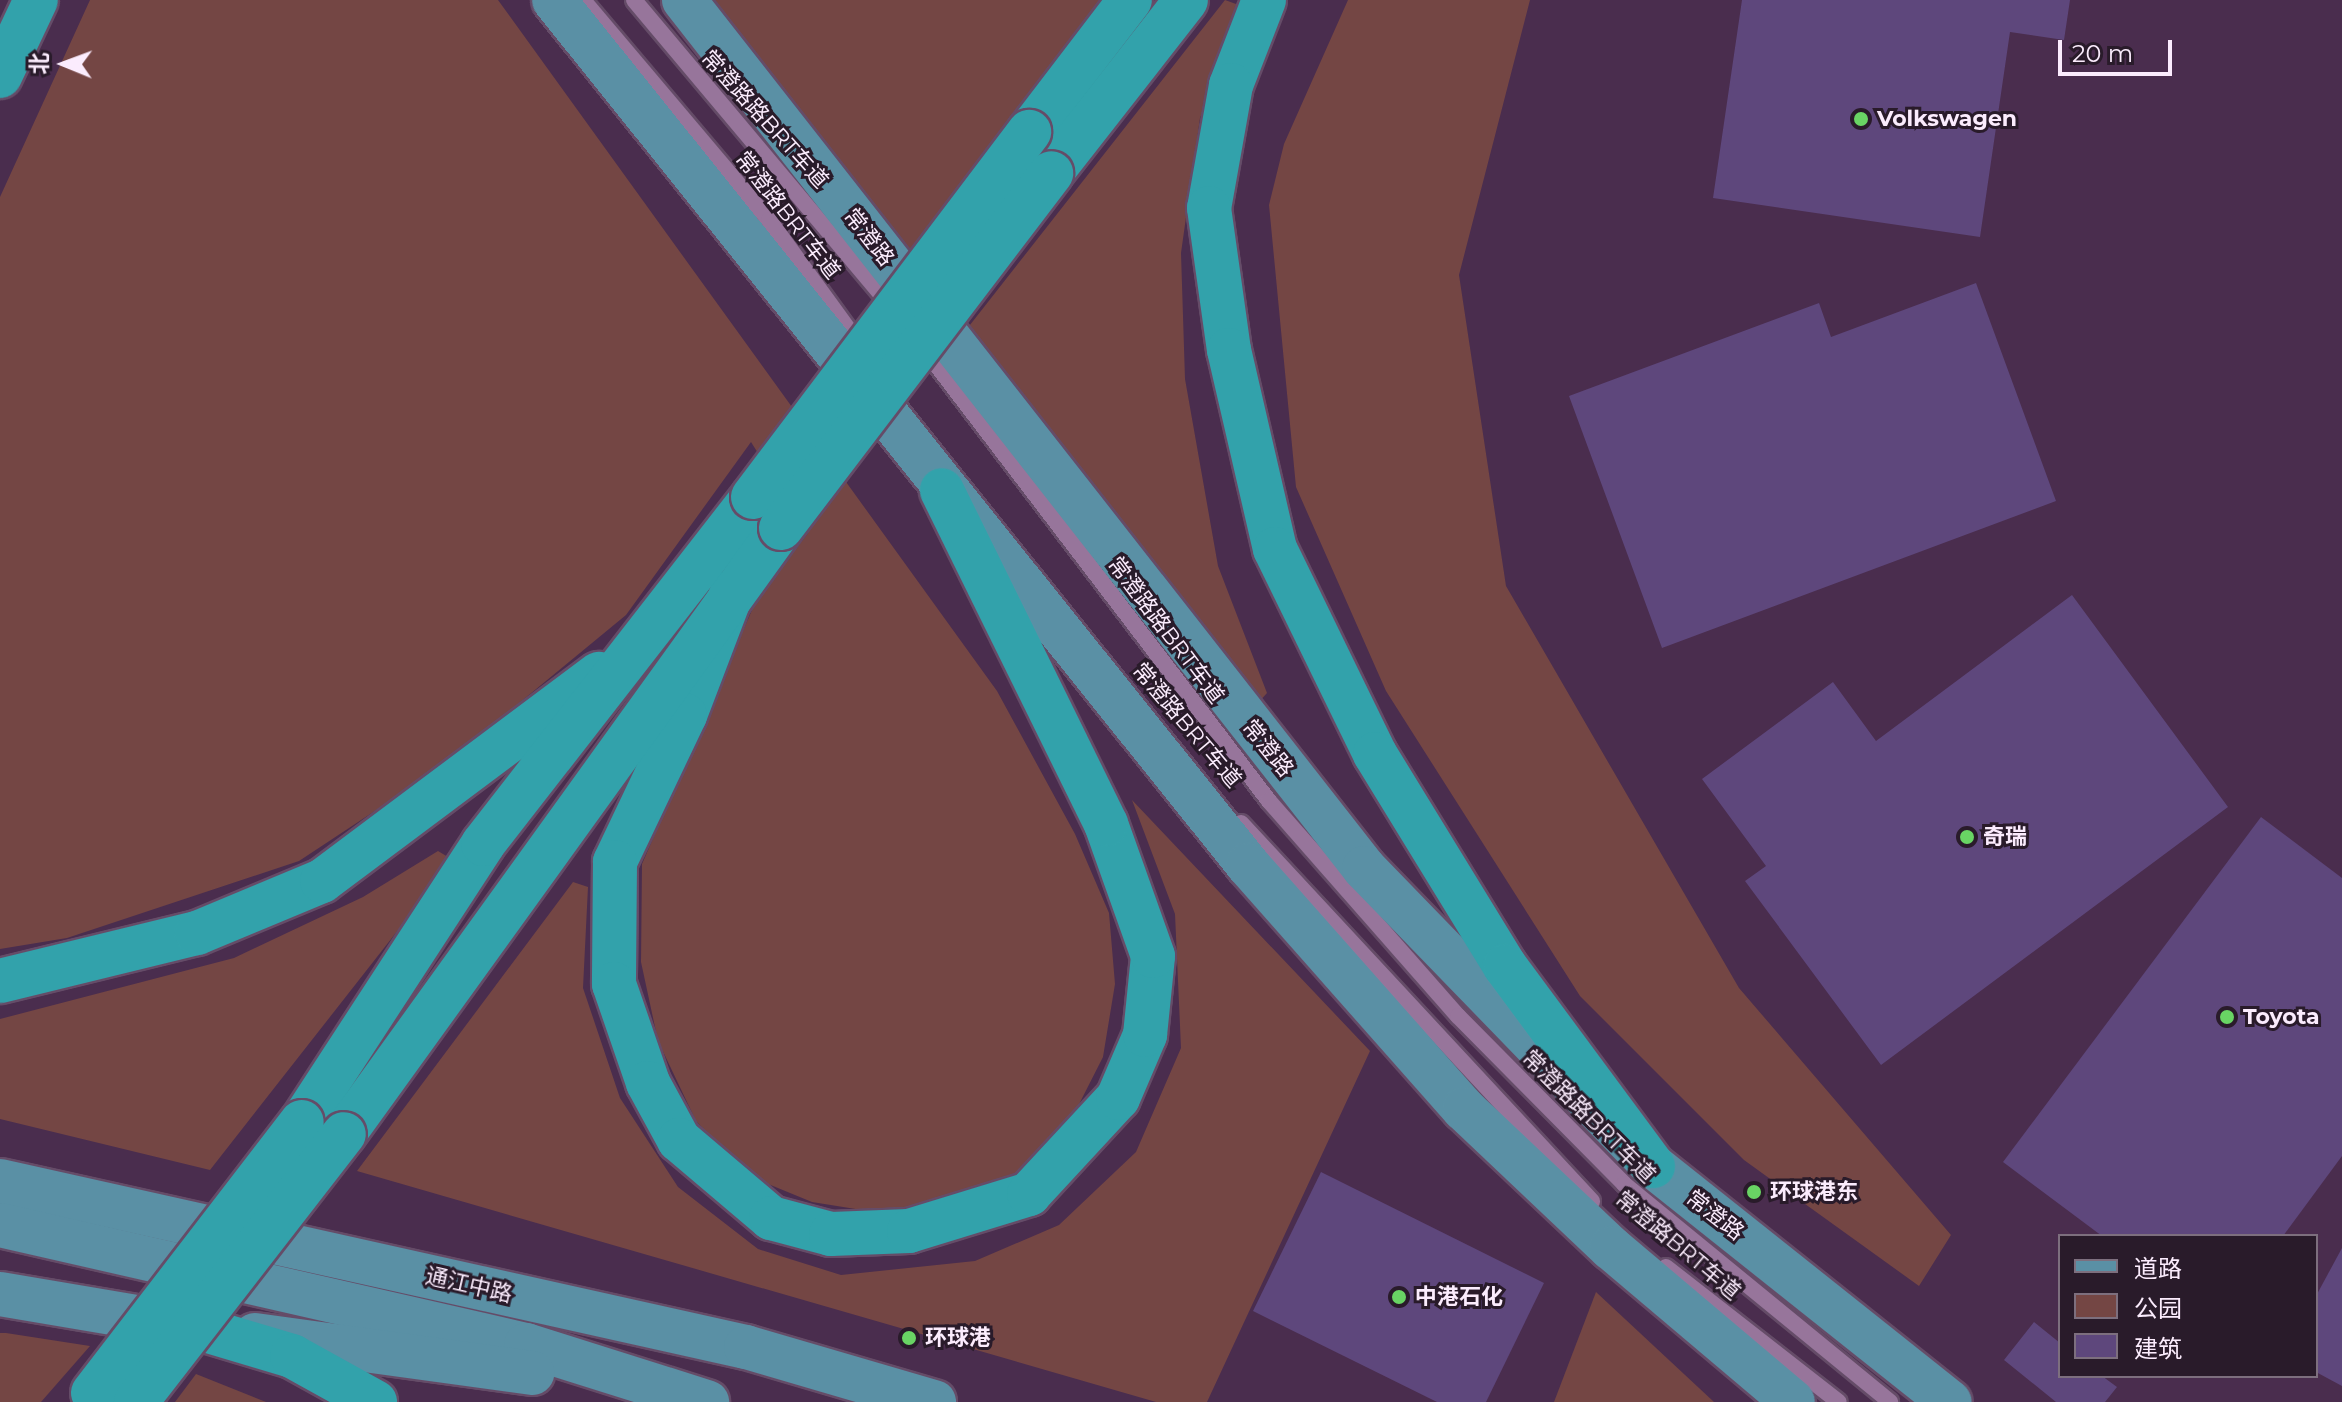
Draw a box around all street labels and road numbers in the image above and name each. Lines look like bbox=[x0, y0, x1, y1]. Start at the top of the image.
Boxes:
street label: 常澄路路BRT车道 bbox=[696, 44, 834, 194]
street label: 常澄路BRT车道 bbox=[730, 146, 846, 284]
street label: 常澄路 bbox=[838, 203, 900, 271]
street label: 常澄路路BRT车道 bbox=[1102, 551, 1230, 709]
street label: 常澄路BRT车道 bbox=[1127, 657, 1247, 793]
street label: 常澄路 bbox=[1237, 714, 1299, 782]
street label: 常澄路路BRT车道 bbox=[1517, 1044, 1661, 1188]
street label: 常澄路 bbox=[1681, 1184, 1749, 1246]
street label: 常澄路BRT车道 bbox=[1610, 1185, 1746, 1305]
street label: 通江中路 bbox=[423, 1262, 515, 1308]

